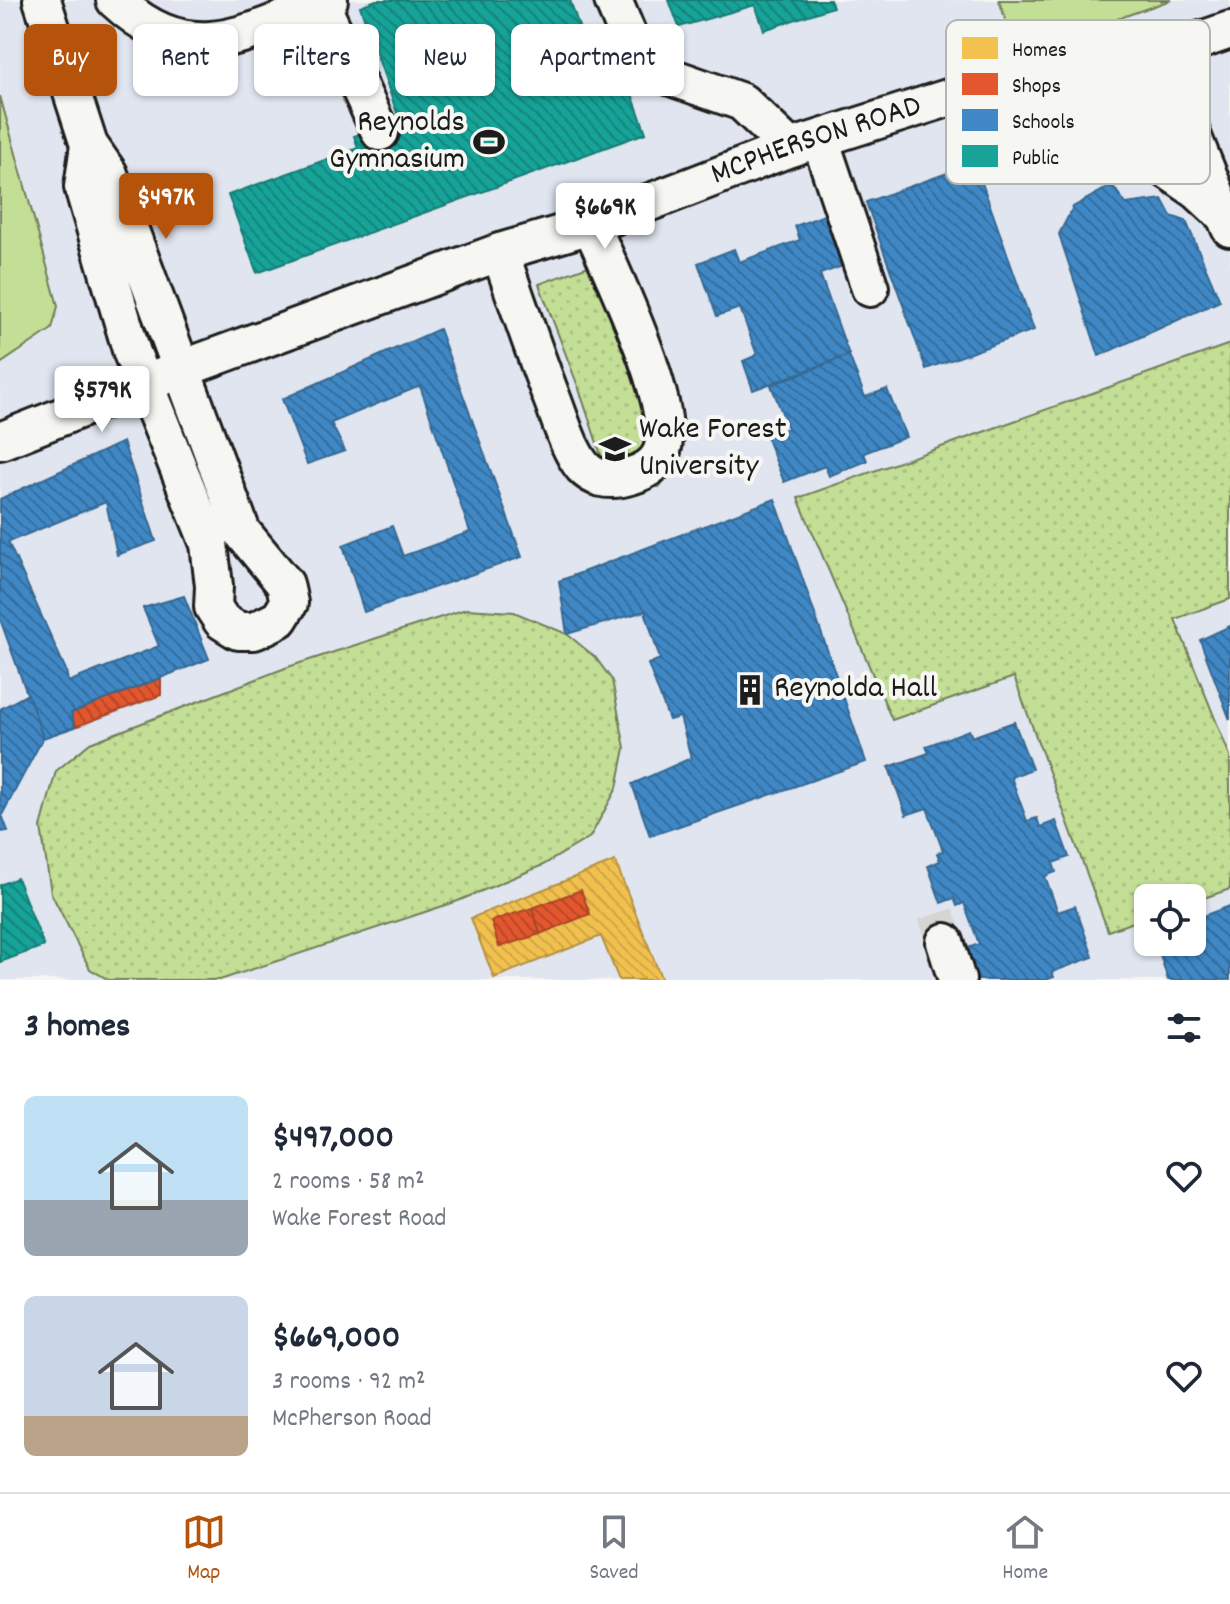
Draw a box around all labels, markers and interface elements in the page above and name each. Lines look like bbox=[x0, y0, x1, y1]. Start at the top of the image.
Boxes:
legend bbox=[946, 20, 1210, 184]
chip: Buy bbox=[24, 24, 117, 96]
chip: Rent bbox=[133, 24, 238, 96]
chip: Filters bbox=[254, 24, 379, 96]
chip: New bbox=[395, 24, 495, 96]
chip: Apartment bbox=[511, 24, 684, 96]
text: Homes bbox=[1012, 36, 1067, 67]
text: Shops bbox=[1012, 72, 1061, 103]
street label: MCPHERSON ROAD bbox=[705, 85, 927, 199]
place label: Reynolds Gymnasium bbox=[329, 101, 465, 184]
text: Schools bbox=[1012, 108, 1075, 139]
sports icon: Reynolds Gymnasium bbox=[472, 125, 506, 159]
text: Public bbox=[1012, 144, 1059, 175]
pin: $497K bbox=[110, 173, 222, 241]
text: $497K bbox=[137, 180, 195, 217]
pin: $669K bbox=[549, 183, 661, 251]
text: $669K bbox=[574, 190, 636, 227]
pin: $579K bbox=[46, 366, 158, 434]
text: $579K bbox=[72, 373, 132, 410]
place label: Wake Forest University bbox=[639, 408, 787, 491]
school or university icon: Wake Forest University bbox=[598, 432, 632, 466]
place label: Reynolda Hall bbox=[774, 667, 938, 713]
building icon: Reynolda Hall bbox=[733, 673, 767, 707]
map controls bbox=[1134, 884, 1206, 956]
button: locate bbox=[1134, 884, 1206, 956]
text: 3 homes bbox=[24, 1004, 130, 1053]
icon: filters bbox=[1162, 1006, 1206, 1050]
text: $497,000 bbox=[272, 1115, 394, 1164]
icon: home bbox=[88, 1128, 184, 1224]
icon: heart bbox=[1162, 1154, 1206, 1198]
text: 2 rooms · 58 m² bbox=[272, 1164, 425, 1201]
text: Wake Forest Road bbox=[272, 1201, 447, 1238]
text: $669,000 bbox=[272, 1315, 400, 1364]
icon: home bbox=[88, 1328, 184, 1424]
icon: heart bbox=[1162, 1354, 1206, 1398]
text: 3 rooms · 92 m² bbox=[272, 1364, 426, 1401]
text: McPherson Road bbox=[272, 1401, 432, 1438]
tab: Map bbox=[182, 1510, 226, 1589]
tab: Saved bbox=[589, 1510, 639, 1589]
tab: Home bbox=[1002, 1510, 1048, 1589]

